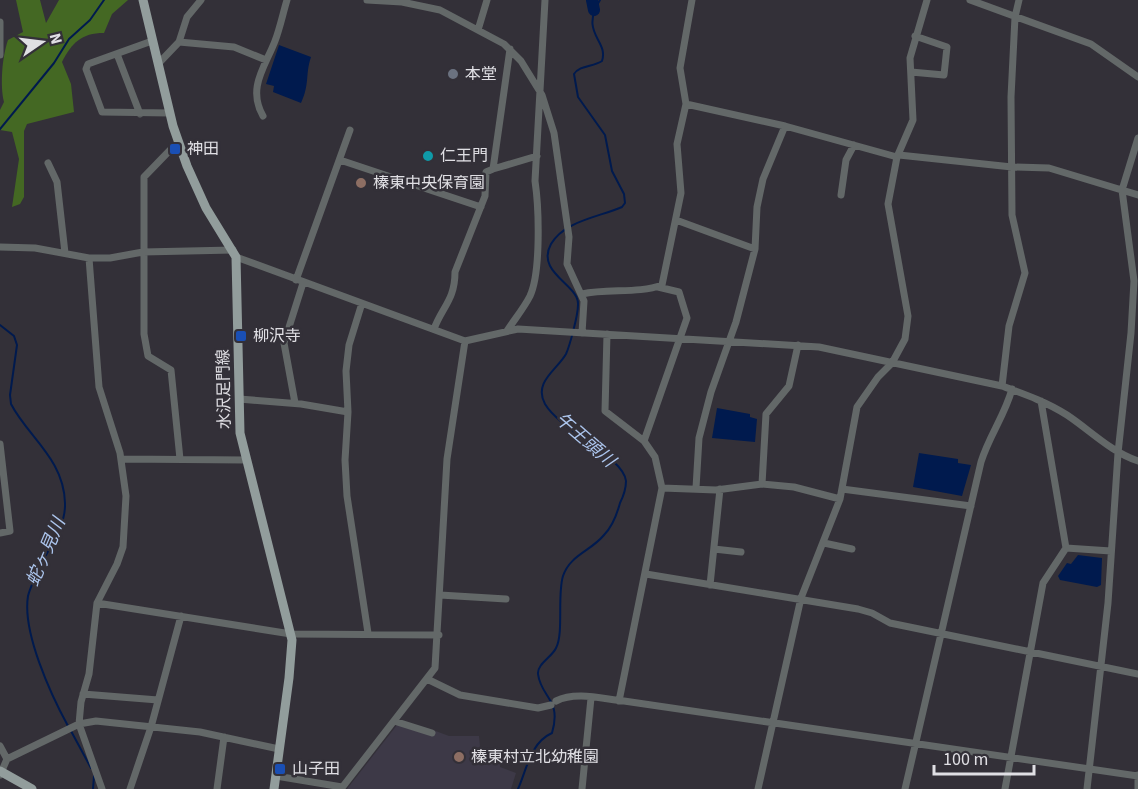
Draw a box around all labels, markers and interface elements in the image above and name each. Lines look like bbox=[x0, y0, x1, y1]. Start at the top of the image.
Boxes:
north arrow bbox=[12, 12, 72, 72]
text: N bbox=[44, 31, 68, 46]
place label: 本堂 bbox=[465, 63, 497, 85]
marker: 本堂 bbox=[446, 67, 460, 81]
place label: 神田 bbox=[187, 138, 219, 160]
marker: 神田 bbox=[168, 142, 182, 156]
place label: 仁王門 bbox=[440, 145, 488, 167]
marker: 仁王門 bbox=[421, 149, 435, 163]
place label: 榛東中央保育園 bbox=[373, 172, 485, 194]
marker: 榛東中央保育園 bbox=[354, 176, 368, 190]
place label: 柳沢寺 bbox=[253, 325, 301, 347]
marker: 柳沢寺 bbox=[234, 329, 248, 343]
street label: 水沢足門線 bbox=[212, 349, 236, 429]
water label: 午王頭川 bbox=[550, 407, 622, 474]
water label: 蛇ヶ見川 bbox=[20, 512, 72, 590]
scale bar bbox=[934, 738, 1034, 776]
place label: 榛東村立北幼稚園 bbox=[471, 746, 599, 768]
text: 100 m bbox=[943, 747, 988, 772]
marker: 榛東村立北幼稚園 bbox=[452, 750, 466, 764]
place label: 山子田 bbox=[292, 758, 340, 780]
marker: 山子田 bbox=[273, 762, 287, 776]

